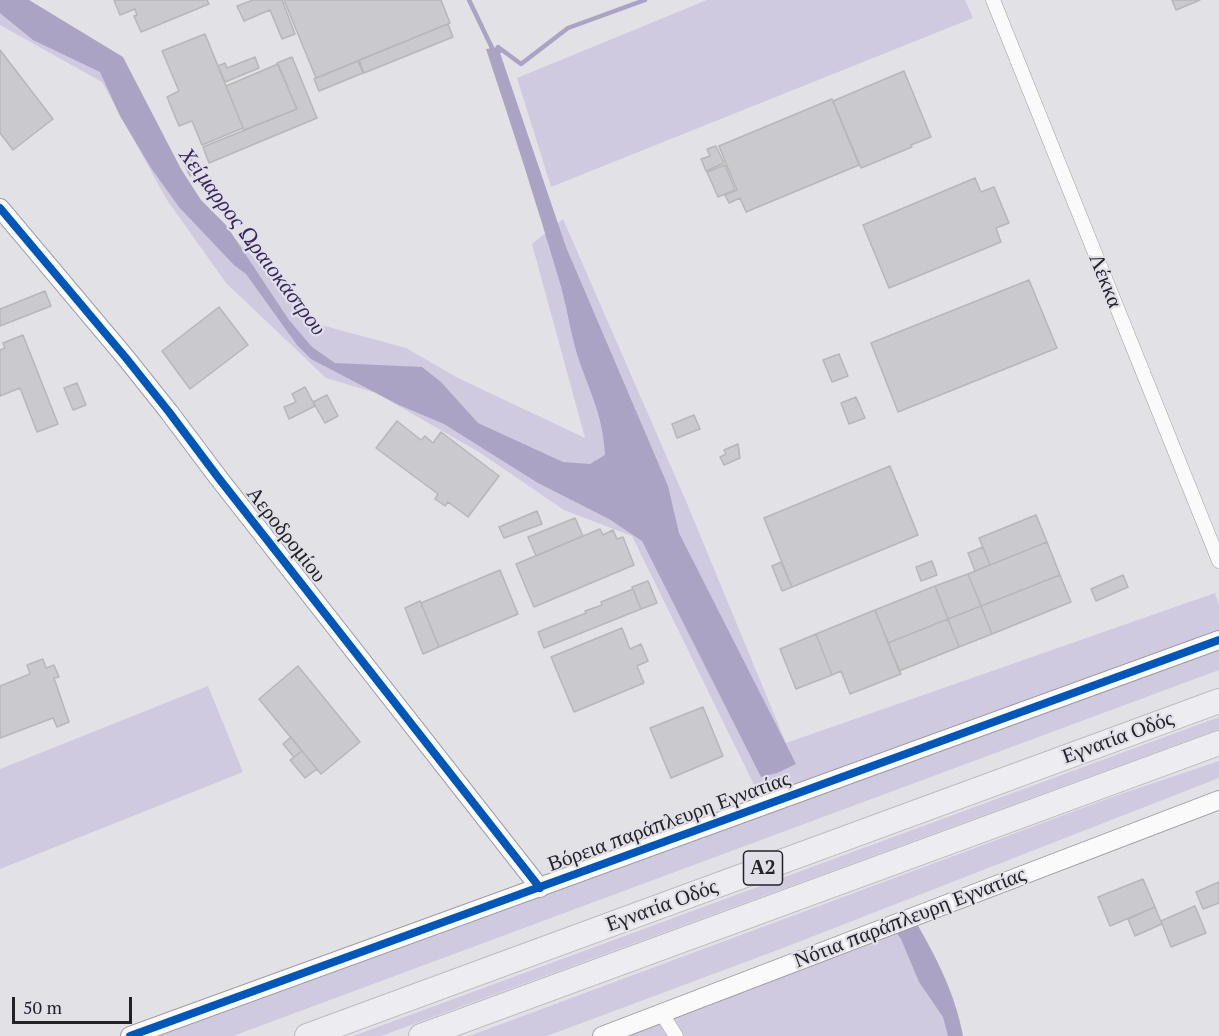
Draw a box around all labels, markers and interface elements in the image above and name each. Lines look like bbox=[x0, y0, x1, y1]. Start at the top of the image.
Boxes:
water label: Χείμαρρος Ωραιοκάστρου bbox=[173, 143, 331, 341]
street label: Λέκκα bbox=[1083, 250, 1127, 312]
street label: Αεροδρομίου bbox=[241, 482, 331, 588]
street label: Εγνατία Οδός bbox=[1059, 706, 1177, 770]
street label: Βόρεια παράπλευρη Εγνατίας bbox=[544, 766, 794, 878]
road number: Α2 bbox=[744, 851, 783, 885]
street label: Νότια παράπλευρη Εγνατίας bbox=[791, 862, 1029, 974]
street label: Εγνατία Οδός bbox=[603, 874, 721, 938]
scale bar bbox=[15, 985, 135, 1023]
text: 50 m bbox=[23, 995, 62, 1019]

